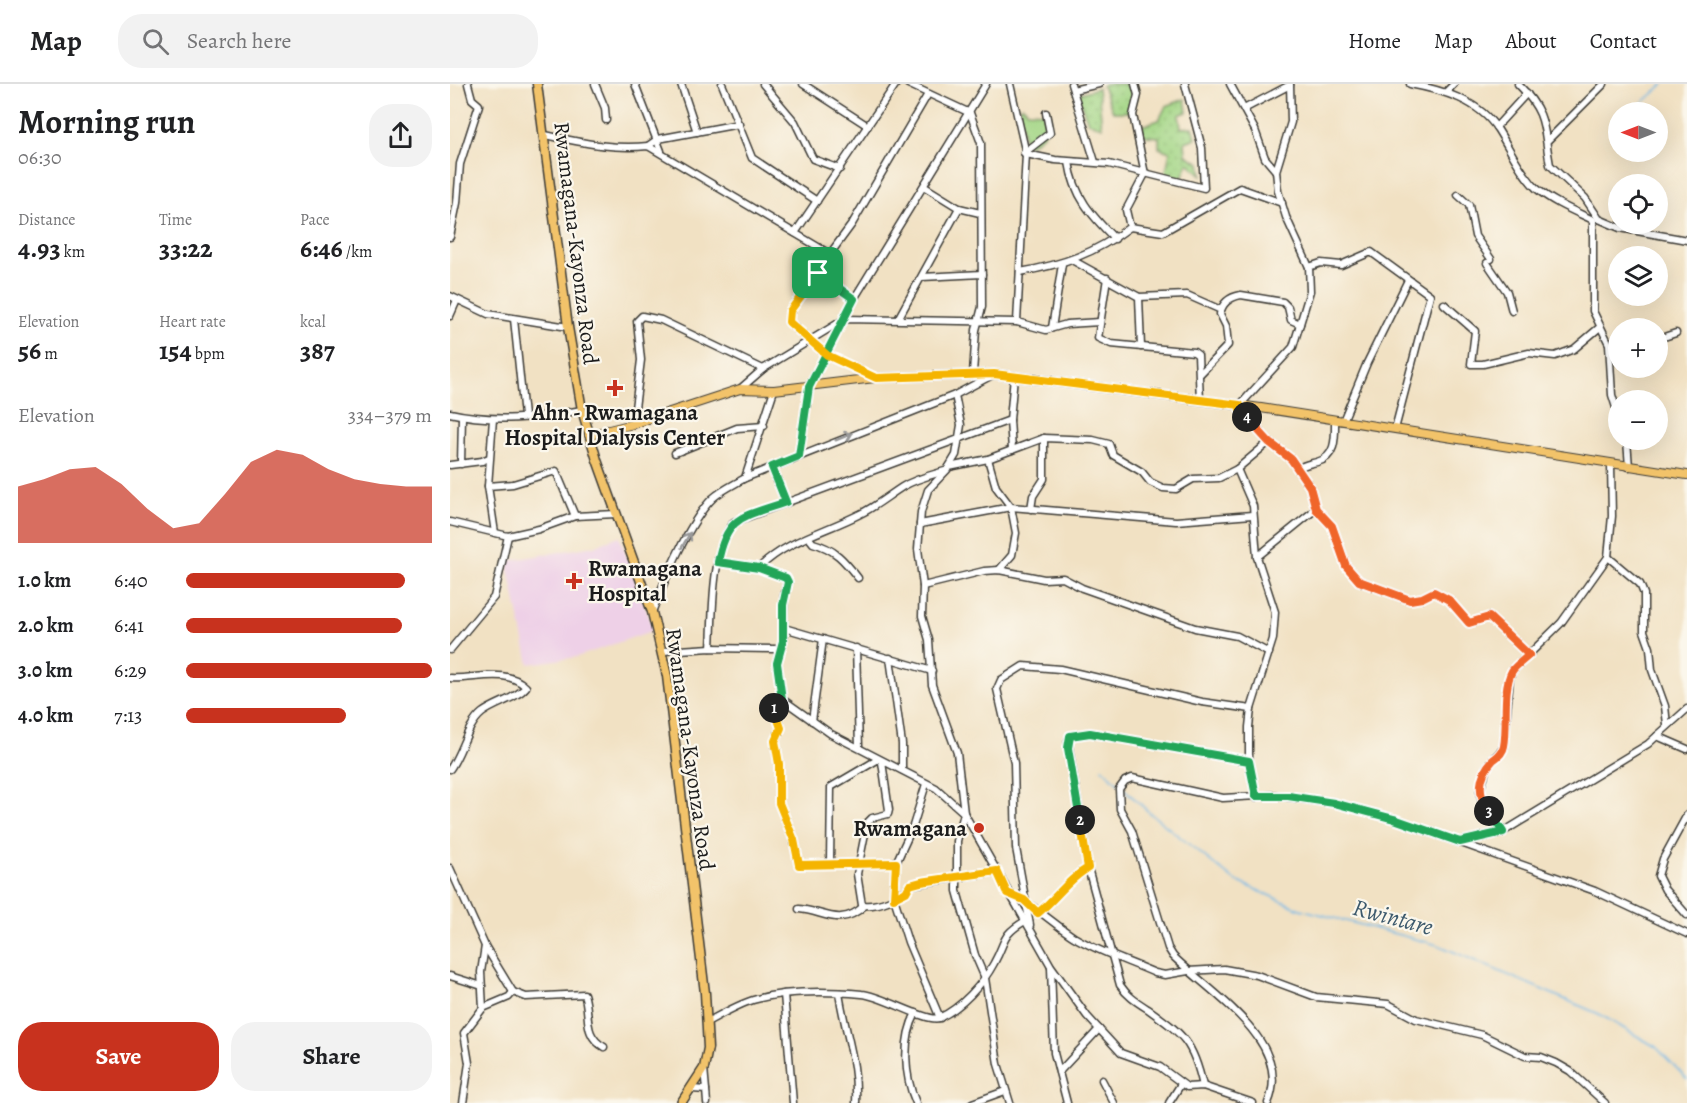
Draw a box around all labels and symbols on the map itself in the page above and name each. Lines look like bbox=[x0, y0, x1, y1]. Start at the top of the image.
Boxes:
north arrow bbox=[1608, 102, 1668, 162]
street label: Rwamagana-Kayonza Road bbox=[546, 120, 606, 366]
pin bbox=[792, 247, 843, 298]
marker: Ahn - Rwamagana Hospital Dialysis Center bbox=[606, 379, 624, 397]
place label: Ahn - Rwamagana Hospital Dialysis Center bbox=[505, 398, 725, 453]
pin: 4 bbox=[1232, 402, 1262, 432]
one-way arrow bbox=[834, 431, 853, 442]
one-way arrow bbox=[681, 532, 692, 550]
place label: Rwamagana Hospital bbox=[588, 554, 702, 609]
marker: Rwamagana Hospital bbox=[565, 572, 583, 590]
street label: Rwamagana-Kayonza Road bbox=[658, 626, 722, 872]
pin: 1 bbox=[759, 693, 789, 723]
pin: 3 bbox=[1474, 796, 1504, 826]
pin: 2 bbox=[1065, 805, 1095, 835]
place label: Rwamagana bbox=[853, 814, 967, 844]
marker: Rwamagana bbox=[972, 821, 986, 835]
water label: Rwintare bbox=[1349, 891, 1437, 943]

